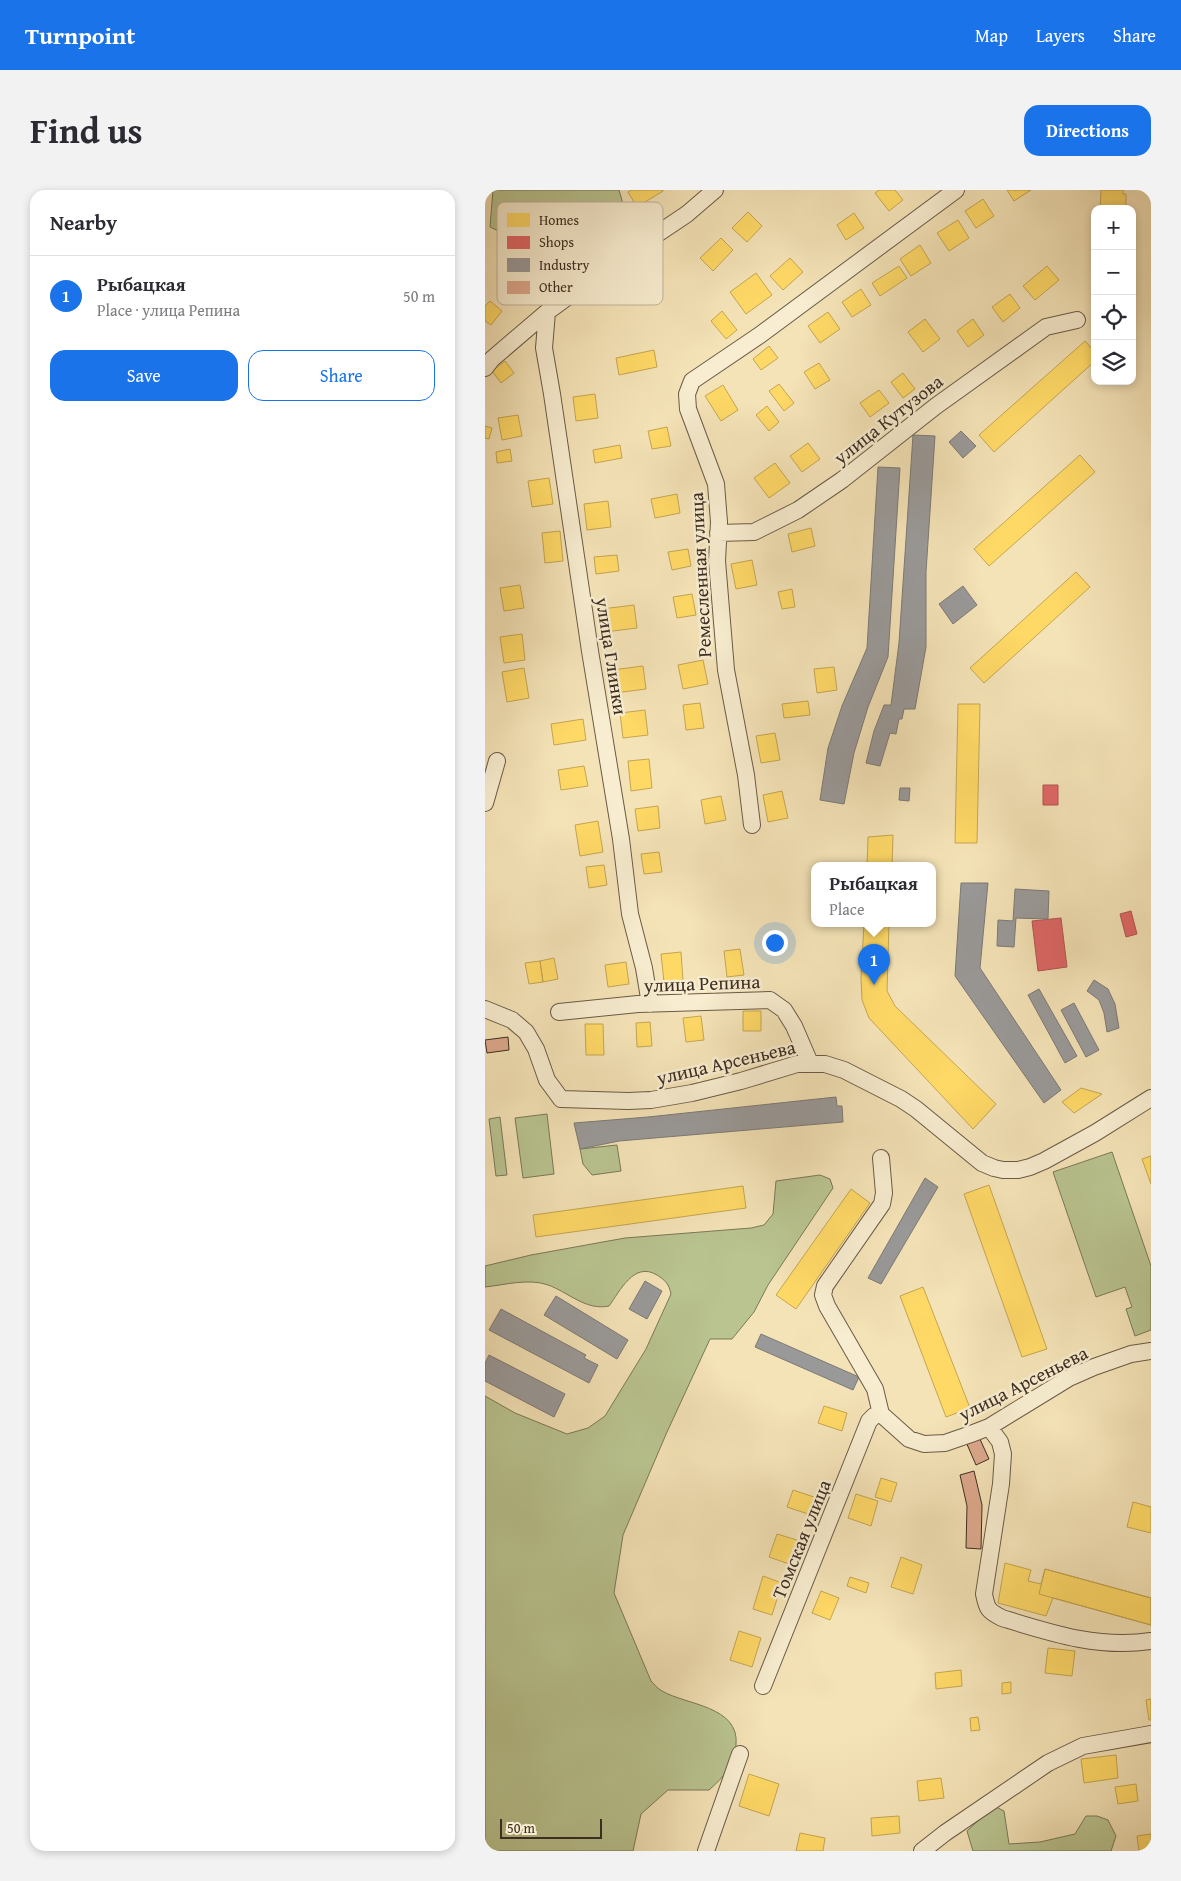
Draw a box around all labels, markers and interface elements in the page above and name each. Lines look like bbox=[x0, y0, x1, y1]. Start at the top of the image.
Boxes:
text: Turnpoint bbox=[25, 18, 135, 53]
text: Map bbox=[975, 22, 1008, 49]
text: Layers bbox=[1036, 22, 1085, 49]
text: Share bbox=[1113, 22, 1156, 49]
text: Find us bbox=[30, 105, 143, 156]
button: Directions bbox=[1024, 105, 1151, 156]
legend bbox=[497, 202, 663, 305]
map controls bbox=[1091, 205, 1136, 385]
button: + bbox=[1091, 205, 1136, 250]
text: Nearby bbox=[50, 207, 117, 238]
text: Homes bbox=[539, 210, 579, 230]
text: Shops bbox=[539, 232, 574, 252]
button: − bbox=[1091, 250, 1136, 295]
text: Industry bbox=[539, 255, 589, 275]
text: Рыбацкая bbox=[97, 270, 186, 298]
text: Other bbox=[539, 277, 573, 297]
text: 1 bbox=[62, 284, 70, 308]
text: 50 m bbox=[403, 284, 435, 308]
button: locate bbox=[1091, 295, 1136, 340]
text: Place · улица Репина bbox=[97, 298, 240, 322]
button: layers bbox=[1091, 340, 1136, 385]
button: Save bbox=[50, 350, 238, 401]
button: Share bbox=[248, 350, 435, 401]
street label: улица Кутузова bbox=[827, 367, 949, 471]
street label: Ремесленная улица bbox=[682, 492, 718, 658]
street label: улица Глинки bbox=[589, 594, 635, 717]
popup bbox=[811, 862, 936, 927]
text: Рыбацкая bbox=[829, 869, 918, 897]
text: Place bbox=[829, 897, 864, 921]
your location bbox=[762, 930, 788, 956]
pin: 1 bbox=[858, 944, 890, 985]
street label: улица Репина bbox=[642, 967, 761, 999]
street label: улица Арсеньева bbox=[653, 1032, 798, 1092]
street label: улица Арсеньева bbox=[953, 1338, 1093, 1428]
street label: Томская улица bbox=[764, 1475, 838, 1603]
scale bar bbox=[500, 1816, 603, 1839]
text: 50 m bbox=[507, 1818, 535, 1838]

